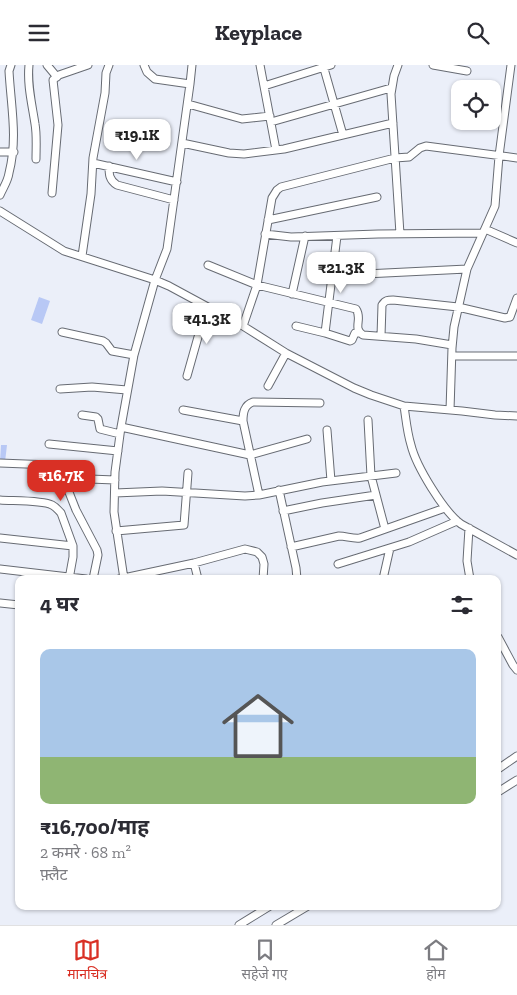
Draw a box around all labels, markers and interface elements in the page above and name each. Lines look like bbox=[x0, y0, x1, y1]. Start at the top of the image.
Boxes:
icon: menu bbox=[25, 19, 53, 47]
text: Keyplace bbox=[215, 19, 302, 46]
icon: search bbox=[464, 19, 492, 47]
map controls bbox=[451, 80, 501, 130]
button: locate bbox=[451, 80, 501, 130]
pin: ₹19.1K bbox=[96, 119, 178, 161]
text: ₹19.1K bbox=[115, 125, 159, 144]
pin: ₹21.3K bbox=[300, 251, 382, 294]
text: ₹21.3K bbox=[318, 258, 364, 277]
pin: ₹41.3K bbox=[166, 303, 248, 345]
text: ₹41.3K bbox=[183, 309, 231, 328]
pin: ₹16.7K bbox=[20, 459, 102, 502]
text: ₹16.7K bbox=[38, 466, 84, 485]
text: 4 घर bbox=[40, 591, 79, 616]
icon: filters bbox=[448, 591, 476, 619]
icon: home bbox=[213, 681, 303, 771]
text: ₹16,700/माह bbox=[40, 814, 149, 839]
text: 2 कमरे · 68 m² bbox=[40, 843, 131, 862]
text: फ़्लैट bbox=[40, 865, 68, 884]
tab: मानचित्र bbox=[67, 936, 107, 985]
tab: सहेजे गए bbox=[241, 936, 288, 985]
tab: होम bbox=[422, 936, 450, 985]

